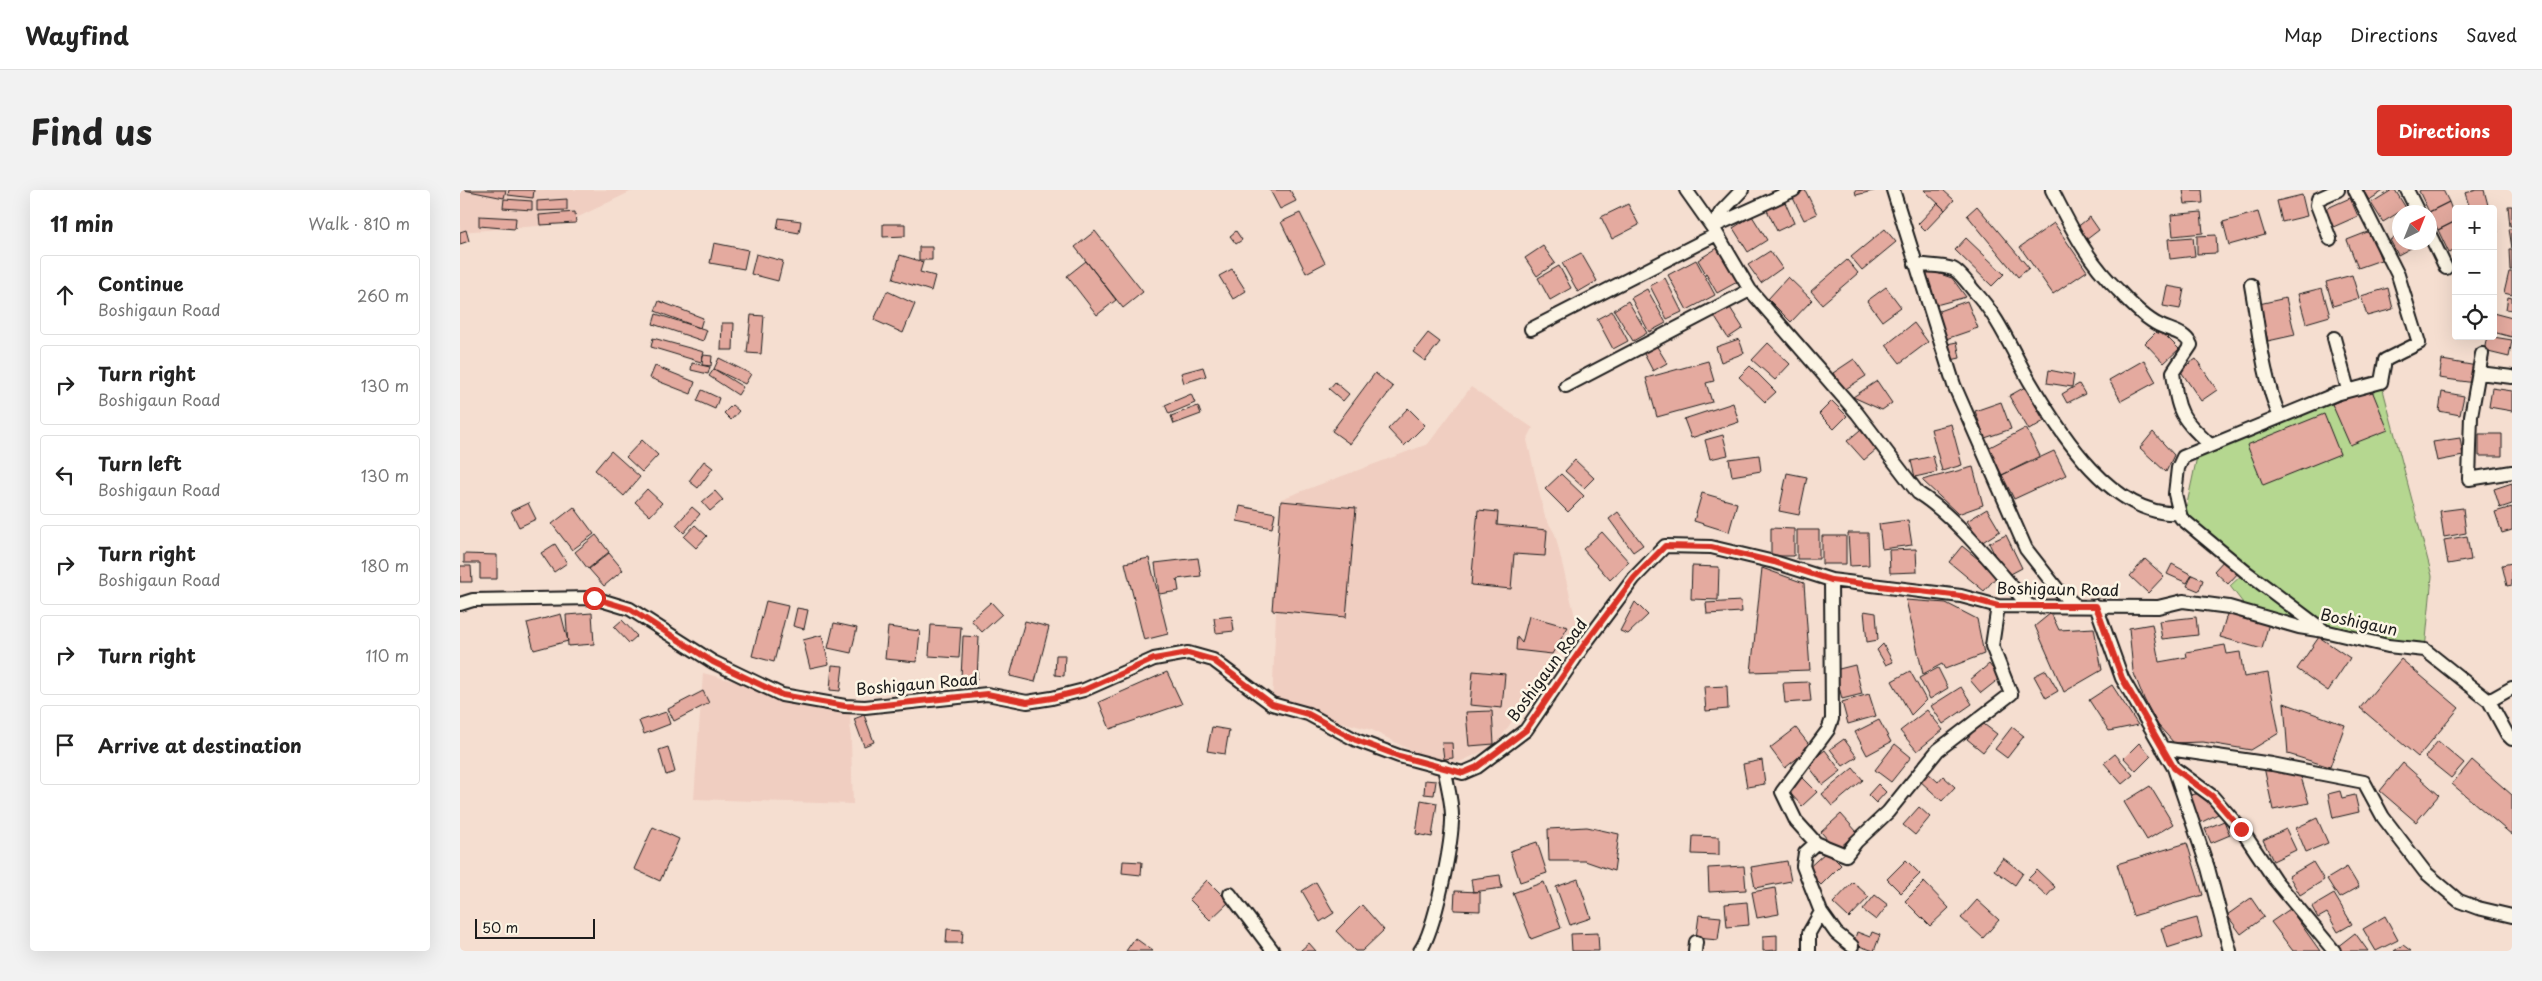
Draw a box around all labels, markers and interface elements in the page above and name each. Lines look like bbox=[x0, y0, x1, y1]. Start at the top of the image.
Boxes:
text: Wayfind bbox=[25, 17, 129, 53]
text: Map bbox=[2284, 21, 2322, 48]
text: Directions bbox=[2350, 21, 2438, 48]
text: Saved bbox=[2466, 21, 2517, 48]
text: Find us bbox=[30, 104, 152, 157]
button: Directions bbox=[2377, 105, 2512, 156]
north arrow bbox=[2392, 205, 2437, 250]
map controls bbox=[2452, 205, 2497, 340]
button: + bbox=[2452, 205, 2497, 250]
text: 11 min bbox=[50, 207, 114, 239]
text: Walk · 810 m bbox=[309, 211, 410, 235]
button: − bbox=[2452, 250, 2497, 295]
text: Continue bbox=[98, 269, 184, 297]
icon: ahead bbox=[51, 281, 79, 309]
text: 260 m bbox=[357, 283, 409, 307]
button: locate bbox=[2452, 295, 2497, 340]
text: Boshigaun Road bbox=[98, 297, 221, 321]
text: Turn right bbox=[98, 359, 196, 387]
icon: right bbox=[51, 371, 79, 399]
text: 130 m bbox=[361, 373, 409, 397]
text: Boshigaun Road bbox=[98, 387, 221, 411]
text: Turn left bbox=[98, 449, 182, 477]
icon: left bbox=[51, 461, 79, 489]
text: 130 m bbox=[361, 463, 409, 487]
text: Boshigaun Road bbox=[98, 477, 221, 501]
text: Turn right bbox=[98, 539, 196, 567]
icon: right bbox=[51, 551, 79, 579]
text: 180 m bbox=[361, 553, 409, 577]
text: Boshigaun Road bbox=[98, 567, 221, 591]
street label: Boshigaun Road bbox=[1997, 575, 2120, 601]
route start bbox=[583, 587, 606, 610]
street label: Boshigaun bbox=[2318, 601, 2400, 641]
street label: Boshigaun Road bbox=[1500, 613, 1592, 726]
icon: right bbox=[51, 641, 79, 669]
text: Turn right bbox=[98, 641, 196, 669]
text: 110 m bbox=[366, 643, 409, 667]
street label: Boshigaun Road bbox=[855, 666, 979, 700]
icon: arrive bbox=[51, 731, 79, 759]
text: Arrive at destination bbox=[98, 731, 302, 759]
route end bbox=[2230, 818, 2253, 841]
scale bar bbox=[475, 916, 595, 939]
text: 50 m bbox=[482, 917, 518, 938]

